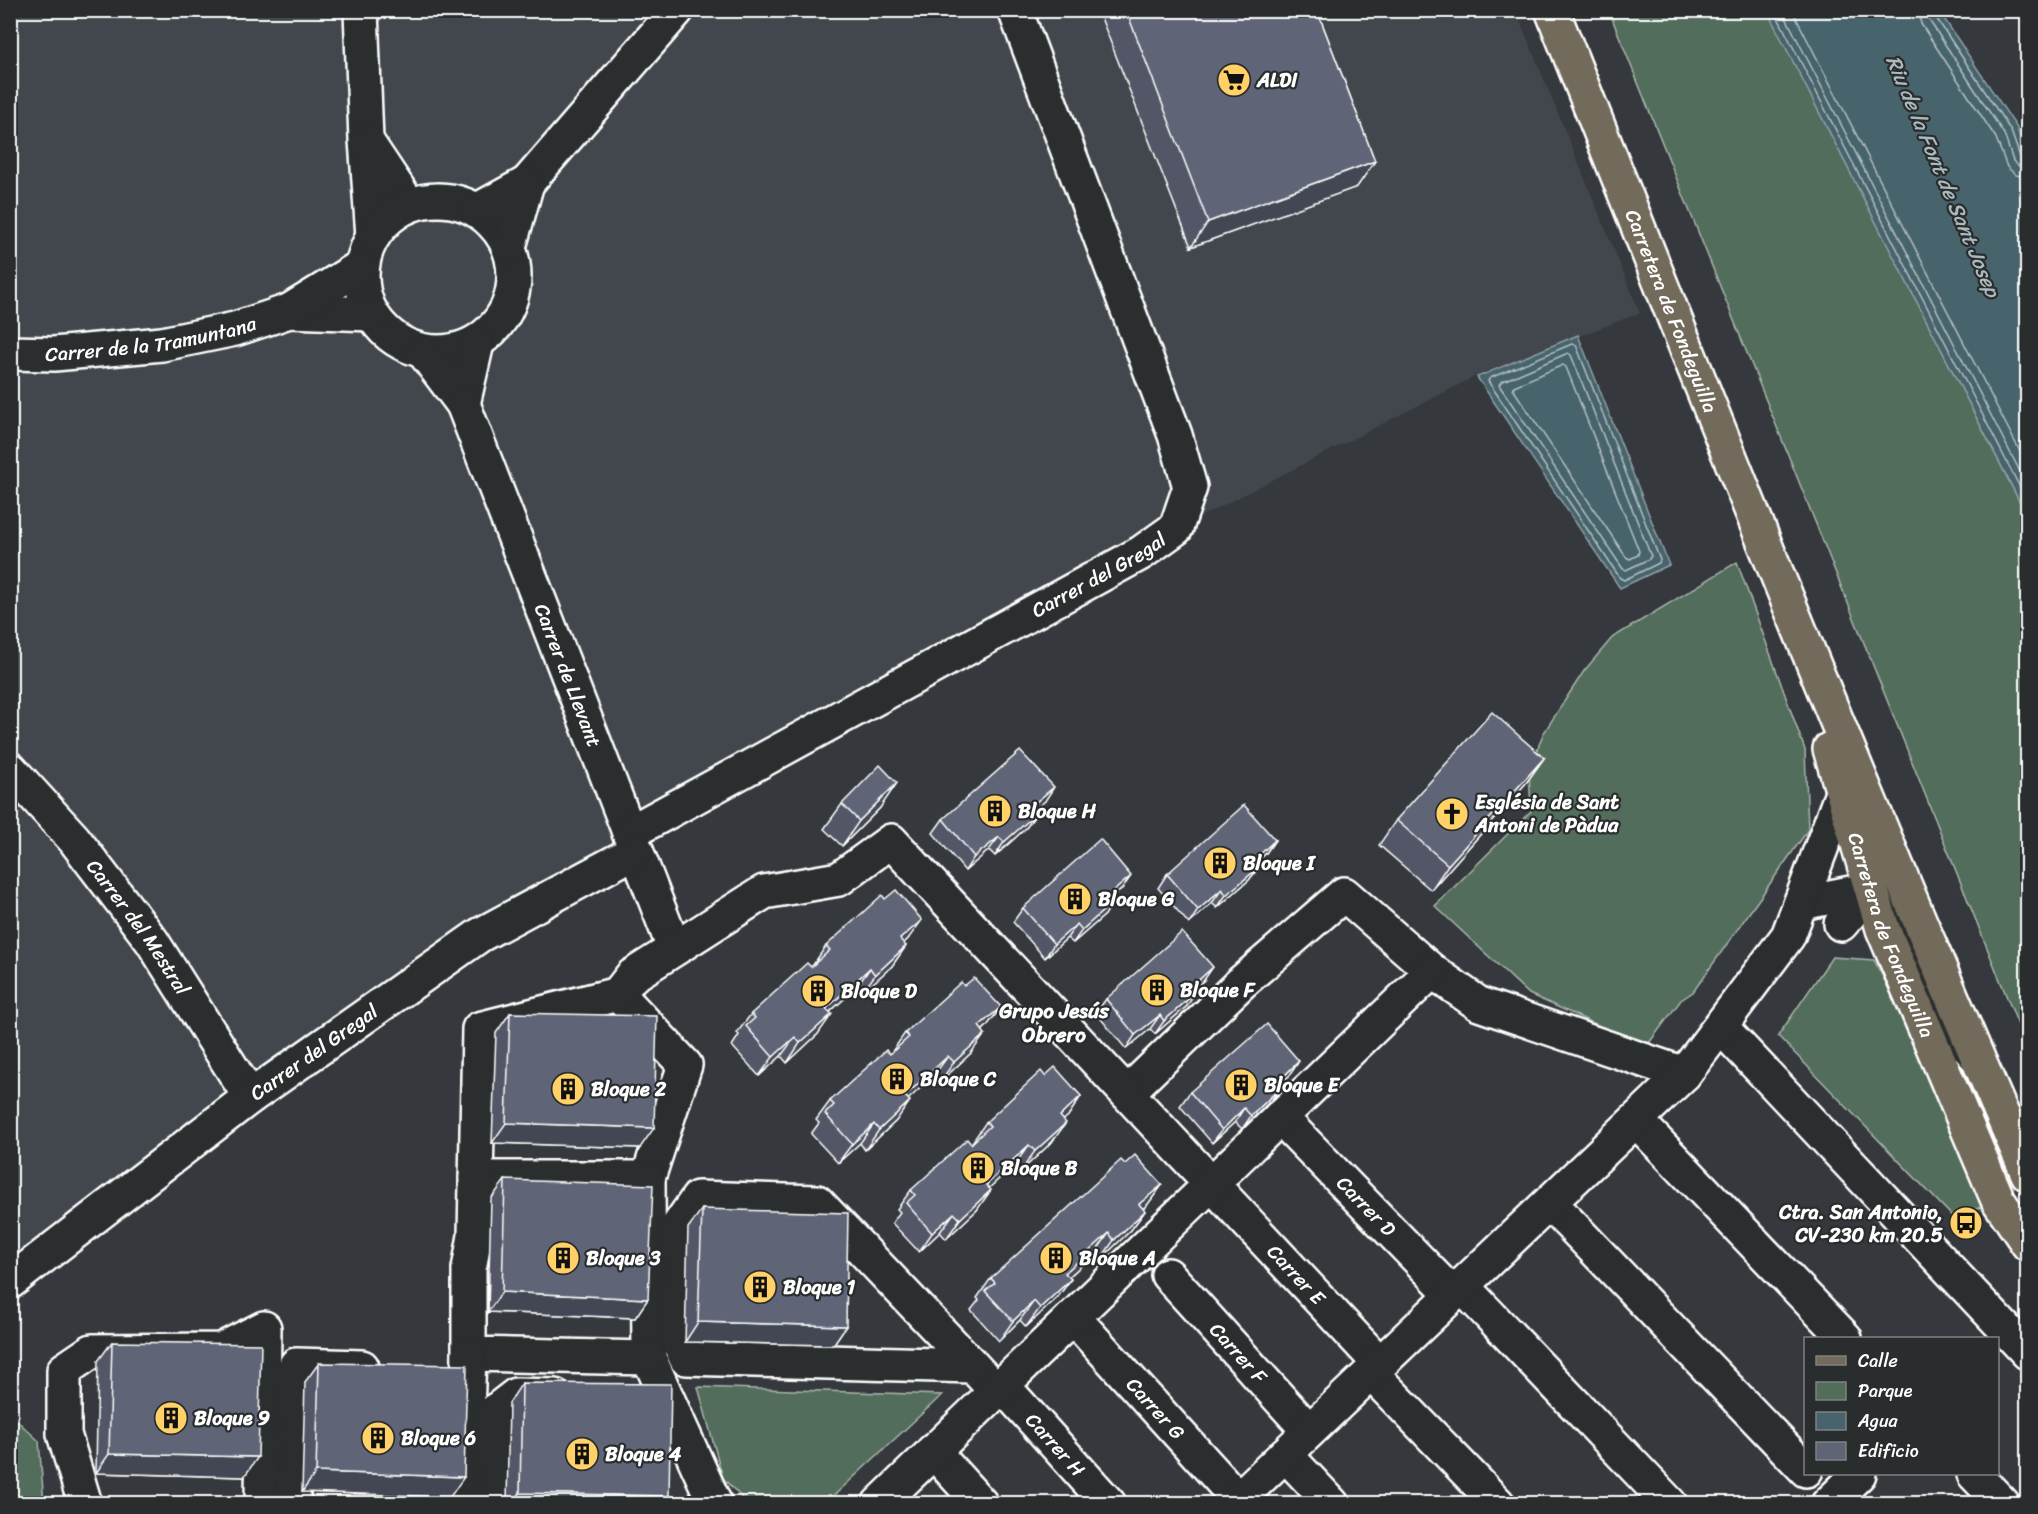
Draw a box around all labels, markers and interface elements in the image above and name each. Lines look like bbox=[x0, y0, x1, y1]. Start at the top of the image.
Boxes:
water label: Riu de la Font de Sant Josep bbox=[1875, 49, 2012, 305]
supermarket icon: ALDI bbox=[1216, 62, 1252, 98]
place label: ALDI bbox=[1256, 63, 1298, 98]
street label: Carretera de Fondeguilla bbox=[1615, 204, 1728, 418]
street label: Carrer de la Tramuntana bbox=[45, 306, 262, 372]
street label: Carrer del Gregal bbox=[1025, 522, 1175, 628]
street label: Carrer de Llevant bbox=[524, 598, 612, 753]
place label: Església de Sant Antoni de Pàdua bbox=[1474, 785, 1619, 843]
building icon: Bloque H bbox=[977, 793, 1013, 829]
place label: Bloque H bbox=[1018, 794, 1097, 829]
church icon: Església de Sant Antoni de Pàdua bbox=[1434, 796, 1470, 832]
street label: Carretera de Fondeguilla bbox=[1837, 828, 1944, 1043]
building icon: Bloque I bbox=[1202, 845, 1238, 881]
place label: Bloque I bbox=[1243, 846, 1317, 881]
street label: Carrer del Mestral bbox=[77, 851, 199, 1003]
building icon: Bloque G bbox=[1057, 881, 1093, 917]
place label: Bloque G bbox=[1098, 882, 1175, 917]
building icon: Bloque F bbox=[1139, 972, 1175, 1008]
building icon: Bloque D bbox=[800, 973, 836, 1009]
place label: Bloque F bbox=[1180, 973, 1256, 1008]
place label: Bloque D bbox=[841, 974, 918, 1009]
district label: Grupo Jesús Obrero bbox=[998, 992, 1110, 1054]
street label: Carrer del Gregal bbox=[242, 994, 387, 1110]
building icon: Bloque C bbox=[879, 1061, 915, 1097]
place label: Bloque C bbox=[920, 1062, 997, 1097]
building icon: Bloque E bbox=[1223, 1067, 1259, 1103]
place label: Bloque E bbox=[1264, 1068, 1341, 1103]
building icon: Bloque 2 bbox=[550, 1071, 586, 1107]
place label: Bloque 2 bbox=[591, 1072, 667, 1107]
building icon: Bloque B bbox=[960, 1150, 996, 1186]
place label: Bloque B bbox=[1001, 1151, 1078, 1186]
street label: Carrer D bbox=[1328, 1167, 1405, 1245]
place label: Ctra. San Antonio, CV-230 km 20.5 bbox=[1778, 1195, 1943, 1253]
bus stop icon: Ctra. San Antonio, CV-230 km 20.5 bbox=[1948, 1205, 1984, 1241]
street label: Carrer E bbox=[1258, 1236, 1335, 1315]
building icon: Bloque 3 bbox=[545, 1240, 581, 1276]
building icon: Bloque A bbox=[1038, 1240, 1074, 1276]
place label: Bloque 3 bbox=[586, 1241, 661, 1276]
place label: Bloque A bbox=[1079, 1241, 1156, 1276]
building icon: Bloque 1 bbox=[742, 1269, 778, 1305]
place label: Bloque 1 bbox=[783, 1270, 856, 1305]
street label: Carrer F bbox=[1200, 1314, 1276, 1393]
legend bbox=[1804, 1337, 1999, 1475]
text: Calle bbox=[1858, 1345, 1898, 1377]
street label: Carrer G bbox=[1117, 1369, 1194, 1448]
text: Parque bbox=[1858, 1375, 1913, 1407]
building icon: Bloque 9 bbox=[153, 1400, 189, 1436]
place label: Bloque 9 bbox=[194, 1401, 270, 1436]
street label: Carrer H bbox=[1016, 1405, 1094, 1485]
text: Agua bbox=[1857, 1405, 1899, 1437]
building icon: Bloque 6 bbox=[360, 1420, 396, 1456]
place label: Bloque 6 bbox=[401, 1421, 476, 1456]
text: Edificio bbox=[1858, 1435, 1919, 1467]
building icon: Bloque 4 bbox=[564, 1436, 600, 1472]
place label: Bloque 4 bbox=[605, 1437, 682, 1472]

